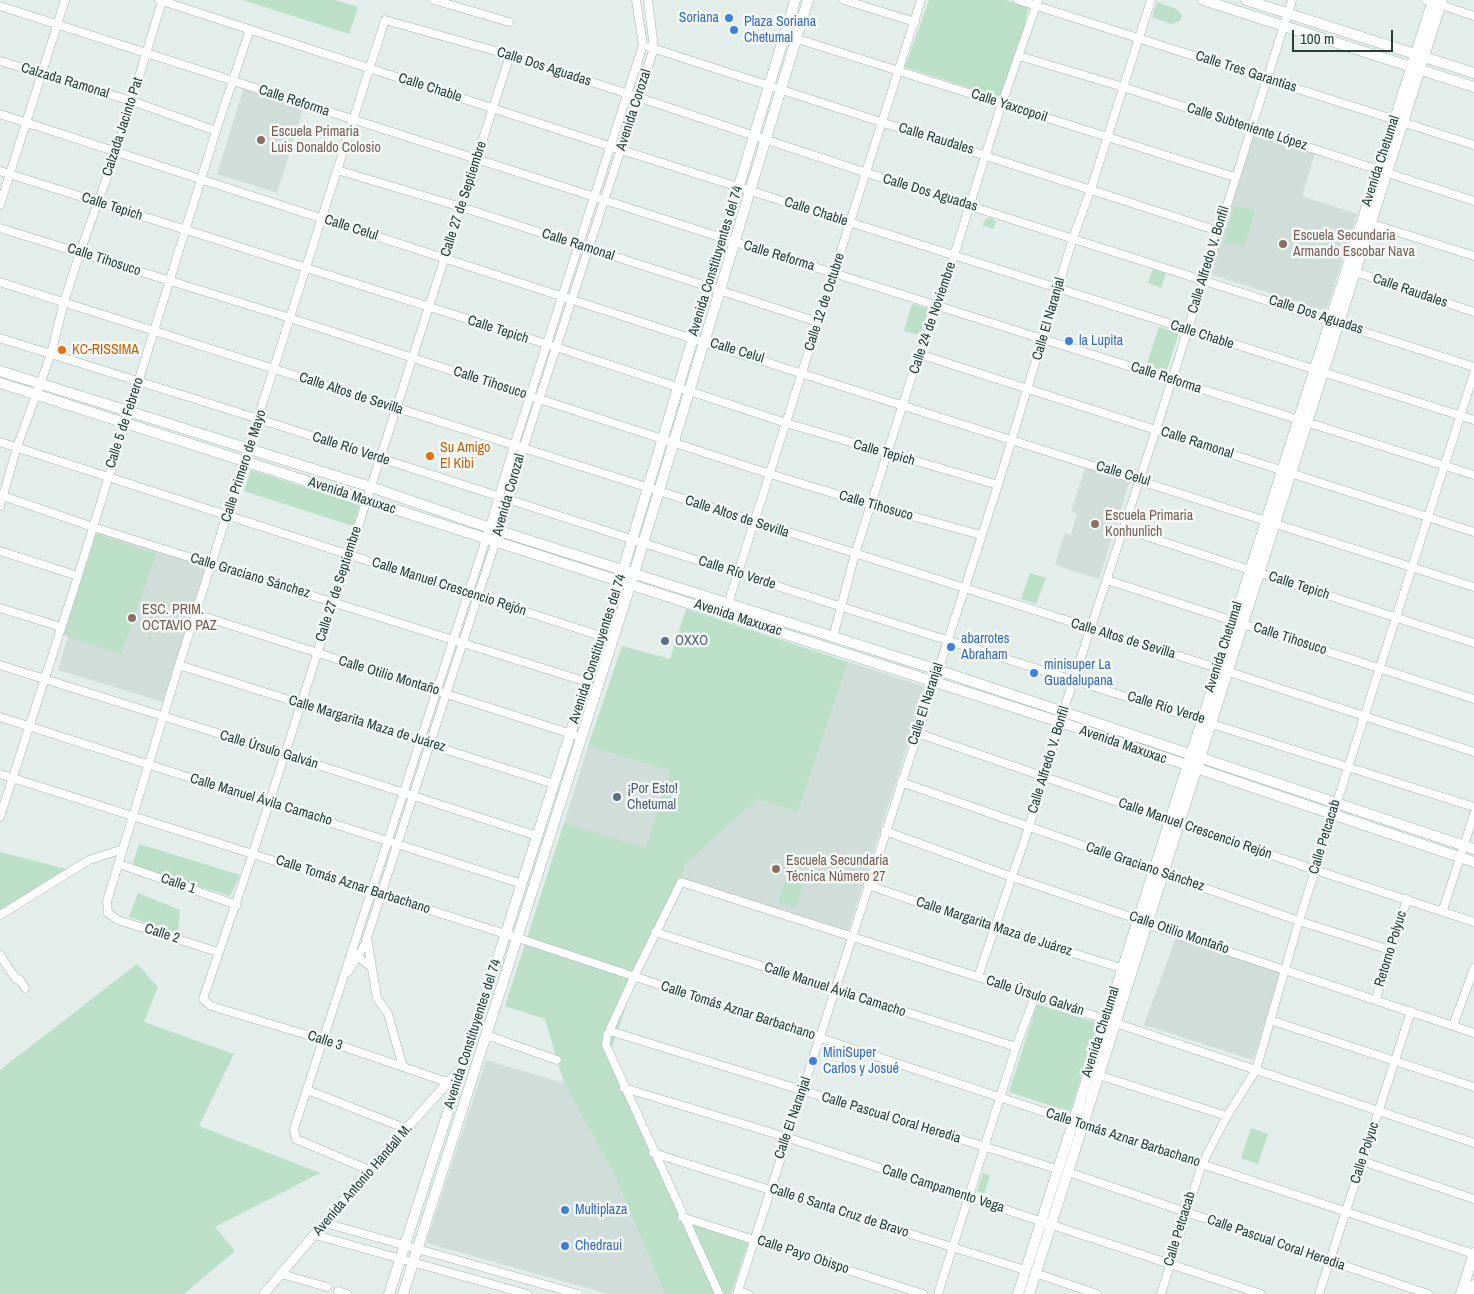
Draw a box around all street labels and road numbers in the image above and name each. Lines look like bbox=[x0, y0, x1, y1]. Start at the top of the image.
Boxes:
street label: Calle Dos Aguadas bbox=[495, 44, 593, 90]
street label: Calle Tres Garantías bbox=[1193, 48, 1299, 96]
street label: Calzada Ramonal bbox=[19, 60, 111, 102]
street label: Avenida Corozal bbox=[613, 67, 655, 153]
street label: Calle Chable bbox=[396, 70, 464, 106]
street label: Calzada Jacinto Pat bbox=[99, 76, 147, 178]
street label: Calle Reforma bbox=[257, 82, 331, 120]
street label: Calle Yaxcopoil bbox=[969, 86, 1049, 126]
street label: Calle Subteniente López bbox=[1185, 100, 1309, 154]
street label: Avenida Chetumal bbox=[1358, 114, 1404, 208]
street label: Calle Raudales bbox=[896, 120, 976, 158]
street label: Calle 27 de Septiembre bbox=[437, 139, 491, 259]
street label: Calle Dos Aguadas bbox=[881, 171, 979, 215]
street label: Avenida Constituyentes del 74 bbox=[685, 184, 747, 338]
street label: Calle Tepich bbox=[79, 189, 145, 225]
street label: Calle Chable bbox=[782, 194, 850, 230]
street label: Calle Alfredo V. Bonfil bbox=[1185, 204, 1233, 316]
street label: Calle Celul bbox=[322, 211, 380, 245]
street label: Calle Ramonal bbox=[540, 225, 616, 265]
street label: Calle Reforma bbox=[741, 237, 817, 275]
street label: Calle Tihosuco bbox=[65, 240, 143, 280]
street label: Calle 12 de Octubre bbox=[801, 251, 849, 353]
street label: Calle 24 de Noviembre bbox=[906, 260, 960, 376]
street label: Calle Raudales bbox=[1370, 270, 1450, 312]
street label: Calle El Naranjal bbox=[1029, 276, 1069, 362]
street label: Calle Dos Aguadas bbox=[1267, 292, 1365, 338]
street label: Calle Tepich bbox=[465, 312, 531, 348]
street label: Calle Chable bbox=[1168, 317, 1236, 353]
street label: Calle Celul bbox=[708, 335, 766, 367]
street label: Calle Reforma bbox=[1129, 359, 1203, 397]
street label: Calle Tihosuco bbox=[451, 363, 529, 403]
street label: Calle Altos de Sevilla bbox=[297, 369, 405, 419]
street label: Calle 5 de Febrero bbox=[102, 375, 148, 471]
street label: Calle Primero de Mayo bbox=[218, 408, 270, 524]
street label: Calle Ramonal bbox=[1159, 423, 1235, 463]
street label: Calle Río Verde bbox=[310, 429, 392, 469]
street label: Calle Tepich bbox=[851, 436, 917, 470]
street label: Avenida Corozal bbox=[489, 452, 529, 538]
street label: Calle Celul bbox=[1094, 458, 1152, 490]
street label: Avenida Maxuxac bbox=[306, 474, 398, 518]
street label: Calle Tihosuco bbox=[837, 487, 915, 525]
street label: Calle Altos de Sevilla bbox=[683, 492, 791, 542]
street label: Calle 27 de Septiembre bbox=[312, 524, 366, 644]
street label: Calle Graciano Sánchez bbox=[188, 550, 312, 602]
street label: Calle Río Verde bbox=[696, 553, 778, 593]
street label: Calle Manuel Crescencio Rejón bbox=[370, 554, 528, 620]
street label: Calle Tepich bbox=[1266, 568, 1332, 604]
street label: Avenida Constituyentes del 74 bbox=[566, 572, 630, 726]
street label: Avenida Maxuxac bbox=[692, 596, 784, 640]
street label: Avenida Chetumal bbox=[1201, 600, 1247, 694]
street label: Calle Altos de Sevilla bbox=[1069, 615, 1177, 663]
street label: Calle Tihosuco bbox=[1251, 619, 1329, 659]
street label: Calle Otilio Montaño bbox=[337, 653, 441, 699]
street label: Calle El Naranjal bbox=[905, 661, 947, 747]
street label: Calle Río Verde bbox=[1125, 688, 1207, 728]
street label: Calle Margarita Maza de Juárez bbox=[286, 692, 448, 756]
street label: Calle Alfredo V. Bonfil bbox=[1025, 704, 1073, 816]
street label: Avenida Maxuxac bbox=[1077, 722, 1169, 768]
street label: Calle Úrsulo Galván bbox=[218, 727, 320, 773]
street label: Calle Manuel Ávila Camacho bbox=[188, 770, 334, 830]
street label: Calle Manuel Crescencio Rejón bbox=[1116, 795, 1274, 863]
street label: Calle Petcacab bbox=[1306, 798, 1344, 876]
street label: Calle Graciano Sánchez bbox=[1083, 839, 1207, 895]
street label: Calle Tomás Aznar Barbachano bbox=[274, 852, 432, 918]
street label: Calle 1 bbox=[158, 870, 198, 898]
street label: Calle Margarita Maza de Juárez bbox=[914, 894, 1074, 960]
street label: Calle Otilio Montaño bbox=[1127, 908, 1231, 958]
street label: Retorno Polyuc bbox=[1371, 909, 1411, 989]
street label: Calle 2 bbox=[142, 920, 182, 948]
street label: Avenida Constituyentes del 74 bbox=[441, 957, 505, 1111]
street label: Calle Manuel Ávila Camacho bbox=[762, 959, 908, 1021]
street label: Calle Úrsulo Galván bbox=[984, 972, 1086, 1020]
street label: Calle Tomás Aznar Barbachano bbox=[659, 978, 817, 1044]
street label: Avenida Chetumal bbox=[1078, 985, 1124, 1079]
street label: Calle 3 bbox=[305, 1027, 345, 1055]
street label: Calle El Naranjal bbox=[771, 1075, 815, 1161]
street label: Calle Pascual Coral Heredia bbox=[819, 1089, 963, 1147]
street label: Calle Tomás Aznar Barbachano bbox=[1044, 1105, 1202, 1171]
street label: Calle Polyuc bbox=[1347, 1120, 1383, 1186]
street label: Avenida Antonio Handall M. bbox=[310, 1121, 416, 1239]
street label: Calle Campamento Vega bbox=[880, 1161, 1006, 1217]
street label: Calle 6 Santa Cruz de Bravo bbox=[767, 1181, 911, 1241]
street label: Calle Petcacab bbox=[1161, 1190, 1199, 1268]
street label: Calle Pascual Coral Heredia bbox=[1205, 1211, 1347, 1275]
street label: Calle Payo Obispo bbox=[755, 1232, 851, 1278]

